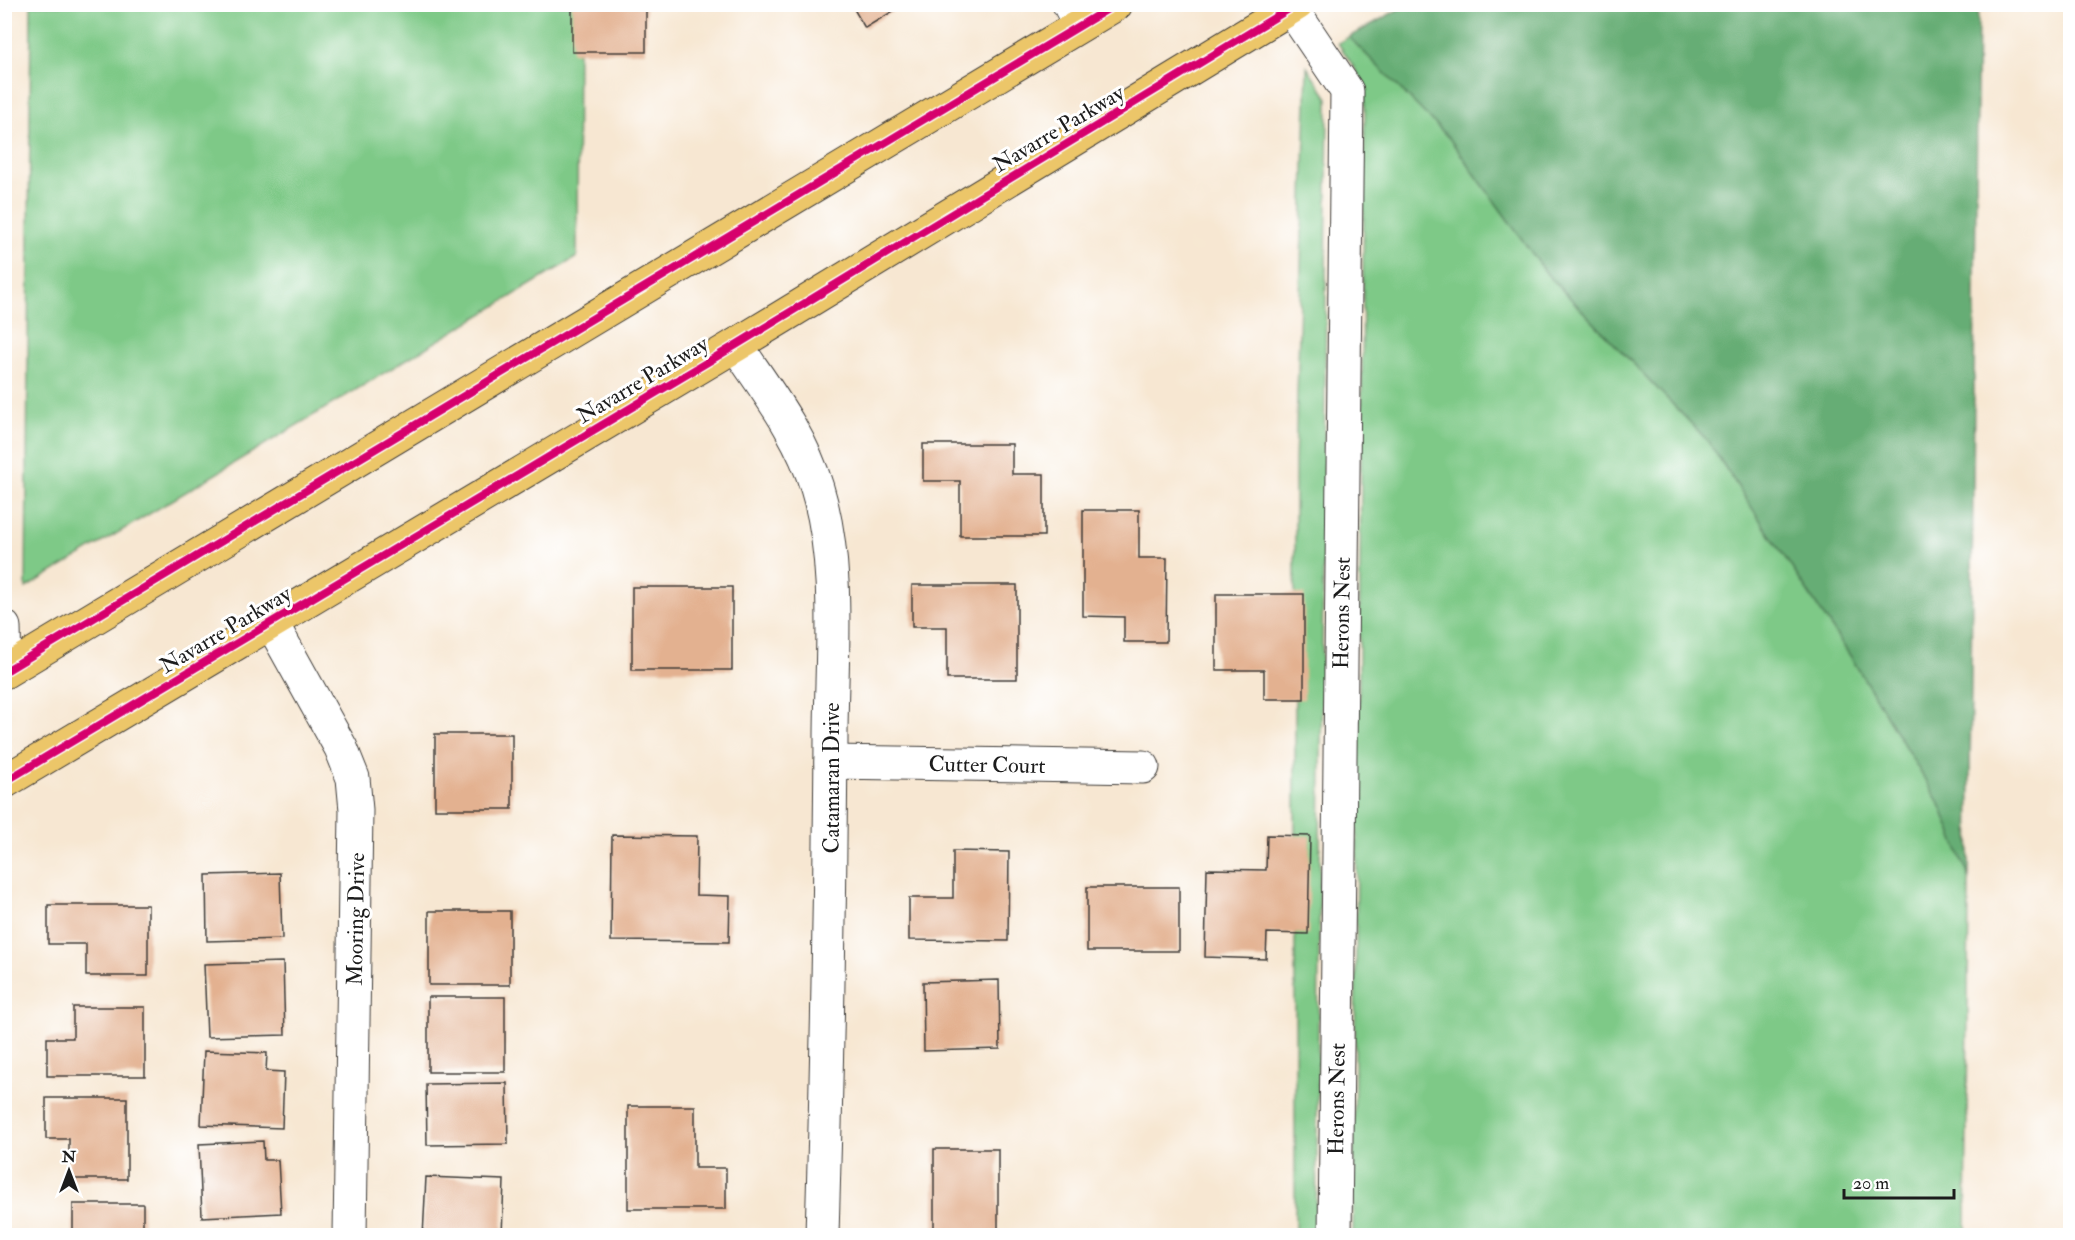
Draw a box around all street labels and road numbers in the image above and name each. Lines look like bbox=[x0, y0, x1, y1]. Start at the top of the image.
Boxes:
street label: Navarre Parkway bbox=[988, 79, 1130, 179]
street label: Navarre Parkway bbox=[572, 330, 714, 430]
street label: Herons Nest bbox=[1327, 557, 1357, 669]
street label: Navarre Parkway bbox=[155, 580, 297, 680]
street label: Catamaran Drive bbox=[818, 703, 846, 853]
street label: Cutter Court bbox=[928, 750, 1046, 780]
street label: Mooring Drive bbox=[341, 852, 371, 986]
street label: Herons Nest bbox=[1322, 1043, 1352, 1155]

